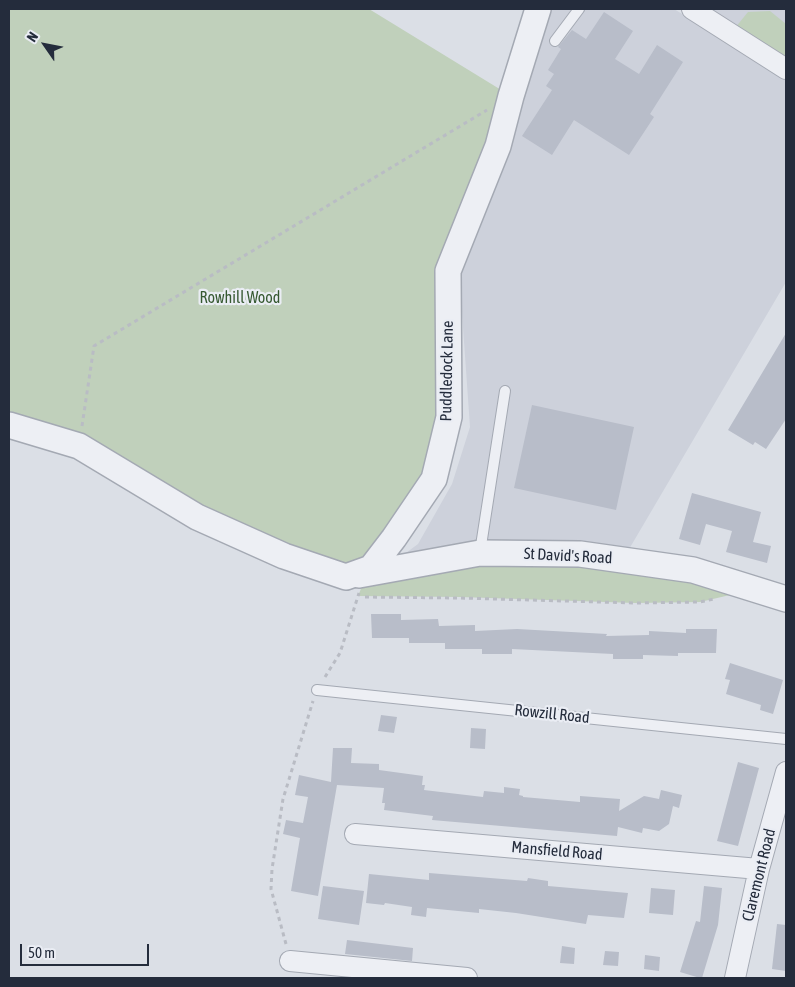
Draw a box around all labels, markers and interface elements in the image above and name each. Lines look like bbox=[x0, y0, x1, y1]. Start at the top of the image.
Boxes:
north arrow bbox=[20, 20, 70, 70]
text: N bbox=[23, 29, 41, 45]
park label: Rowhill Wood bbox=[200, 288, 280, 308]
street label: Puddledock Lane bbox=[437, 320, 457, 422]
street label: St David's Road bbox=[523, 544, 613, 568]
street label: Rowzill Road bbox=[513, 701, 591, 727]
street label: Claremont Road bbox=[738, 827, 780, 923]
street label: Mansfield Road bbox=[511, 837, 603, 865]
scale bar bbox=[22, 934, 151, 966]
text: 50 m bbox=[28, 944, 55, 961]

